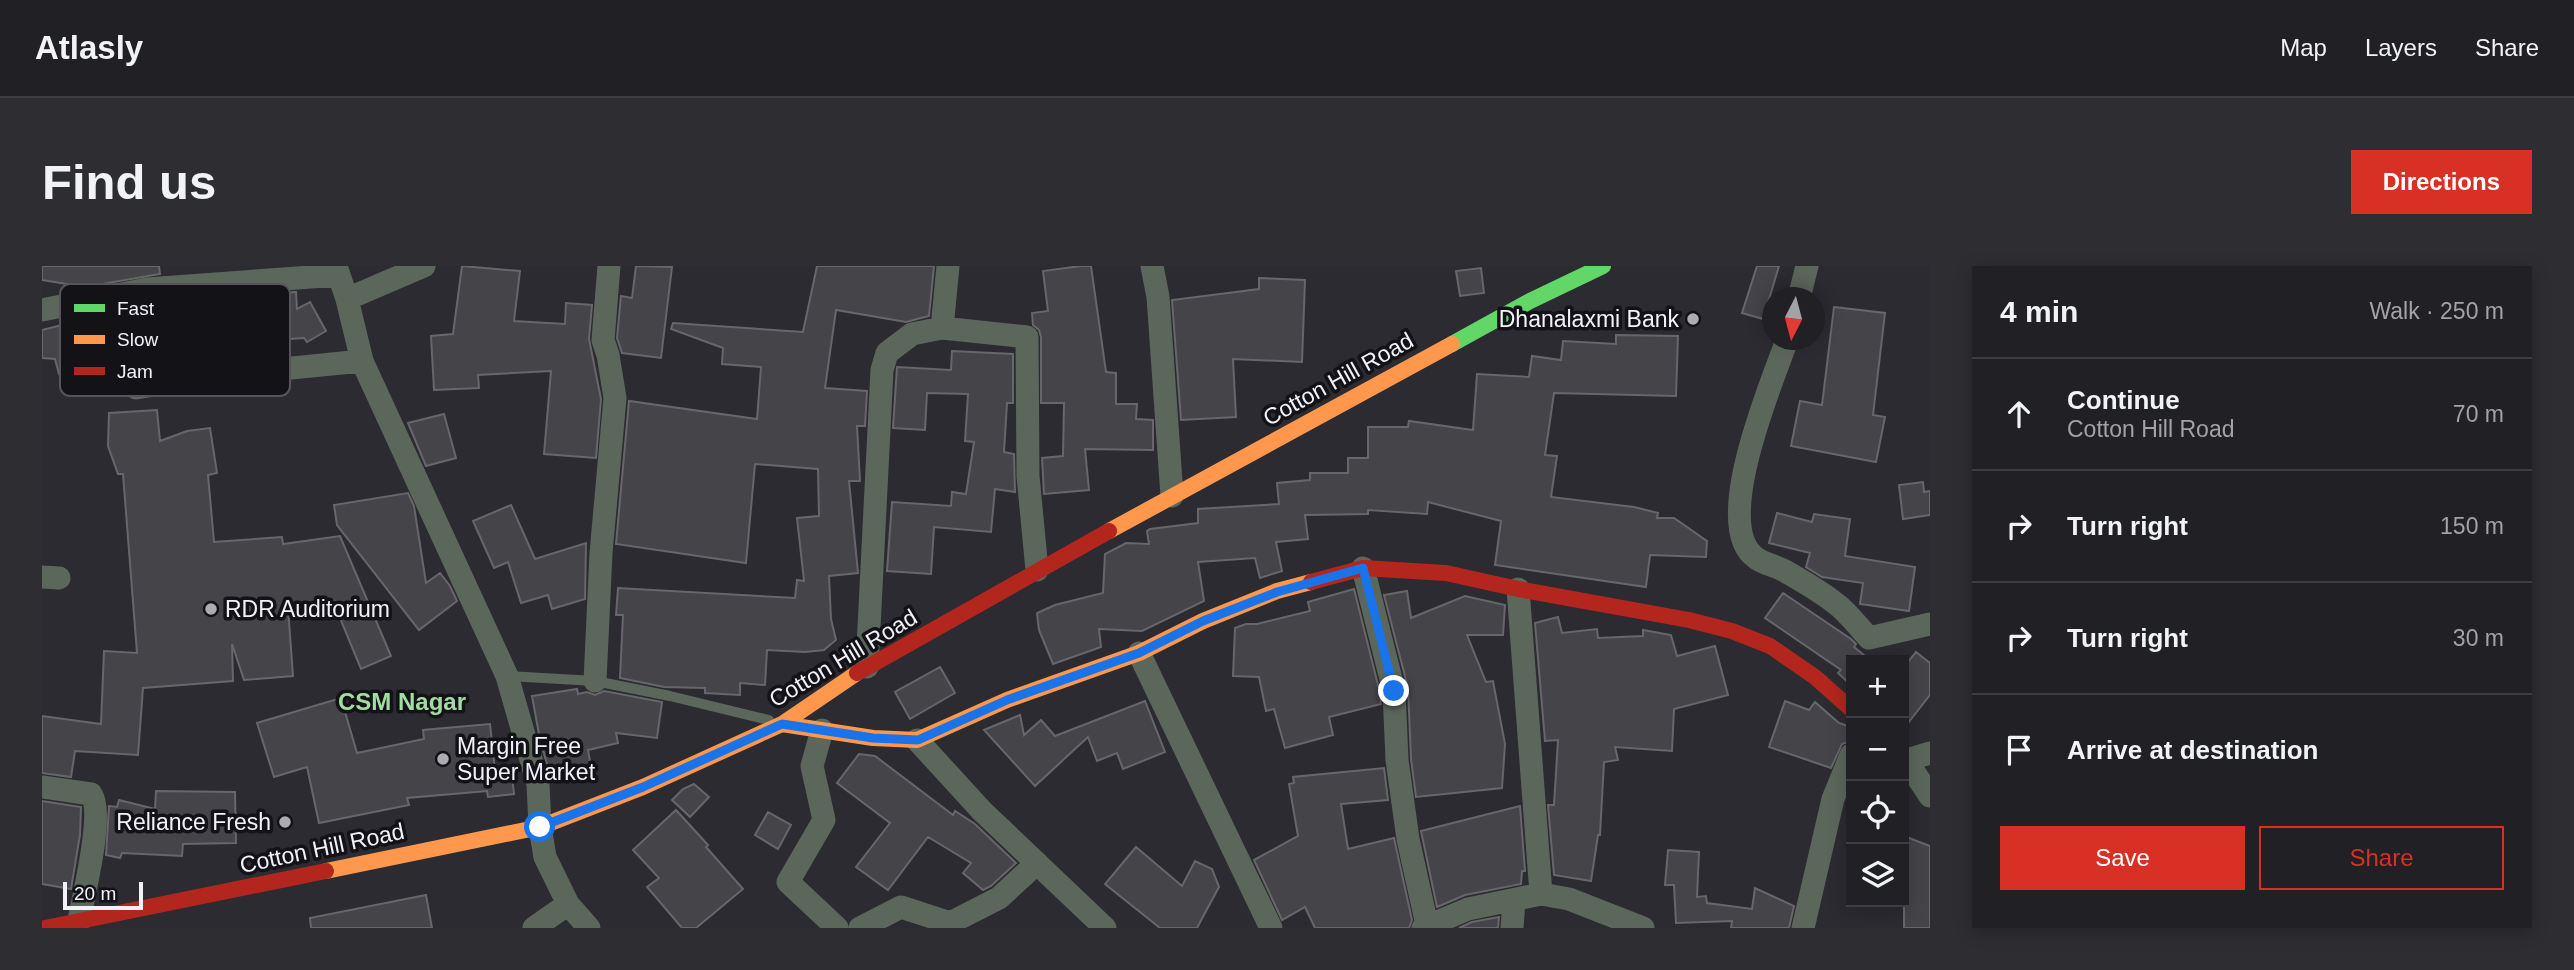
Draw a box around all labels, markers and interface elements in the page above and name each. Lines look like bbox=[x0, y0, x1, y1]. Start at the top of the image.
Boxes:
text: Atlasly bbox=[35, 29, 143, 66]
text: Map bbox=[2280, 34, 2327, 61]
text: Layers bbox=[2365, 34, 2437, 61]
text: Share bbox=[2475, 34, 2539, 61]
button: Directions bbox=[2351, 150, 2532, 214]
text: Find us bbox=[42, 155, 216, 209]
legend bbox=[60, 284, 290, 396]
north arrow bbox=[1762, 287, 1825, 350]
text: 4 min bbox=[2000, 295, 2078, 328]
text: Fast bbox=[117, 298, 155, 319]
text: Walk · 250 m bbox=[2369, 298, 2504, 324]
place label: Dhanalaxmi Bank bbox=[1499, 306, 1679, 332]
marker: Dhanalaxmi Bank bbox=[1685, 311, 1701, 327]
street label: Cotton Hill Road bbox=[1258, 327, 1418, 431]
text: Slow bbox=[117, 329, 158, 350]
text: Jam bbox=[117, 361, 153, 382]
text: Continue bbox=[2067, 385, 2180, 415]
icon: ahead bbox=[2000, 395, 2038, 433]
text: 70 m bbox=[2453, 401, 2504, 427]
text: Cotton Hill Road bbox=[2067, 416, 2234, 442]
icon: right bbox=[2000, 507, 2038, 545]
text: Turn right bbox=[2067, 511, 2188, 541]
text: 150 m bbox=[2440, 513, 2504, 539]
place label: RDR Auditorium bbox=[225, 596, 390, 622]
marker: RDR Auditorium bbox=[203, 601, 219, 617]
street label: Cotton Hill Road bbox=[765, 604, 921, 712]
icon: right bbox=[2000, 619, 2038, 657]
text: Turn right bbox=[2067, 623, 2188, 653]
text: 30 m bbox=[2453, 625, 2504, 651]
map controls bbox=[1846, 655, 1909, 907]
button: + bbox=[1846, 655, 1909, 718]
route end bbox=[1378, 675, 1409, 706]
district label: CSM Nagar bbox=[338, 688, 466, 715]
button: − bbox=[1846, 718, 1909, 781]
icon: arrive bbox=[2000, 731, 2038, 769]
place label: Margin Free Super Market bbox=[457, 733, 596, 785]
text: Arrive at destination bbox=[2067, 735, 2318, 765]
marker: Margin Free Super Market bbox=[435, 751, 451, 767]
button: locate bbox=[1846, 781, 1909, 844]
place label: Reliance Fresh bbox=[116, 809, 271, 835]
route start bbox=[524, 811, 555, 842]
marker: Reliance Fresh bbox=[277, 814, 293, 830]
street label: Cotton Hill Road bbox=[237, 818, 407, 878]
button: Save bbox=[2000, 826, 2245, 890]
button: Share bbox=[2259, 826, 2504, 890]
button: layers bbox=[1846, 844, 1909, 907]
scale bar bbox=[63, 879, 144, 911]
text: 20 m bbox=[74, 883, 116, 904]

